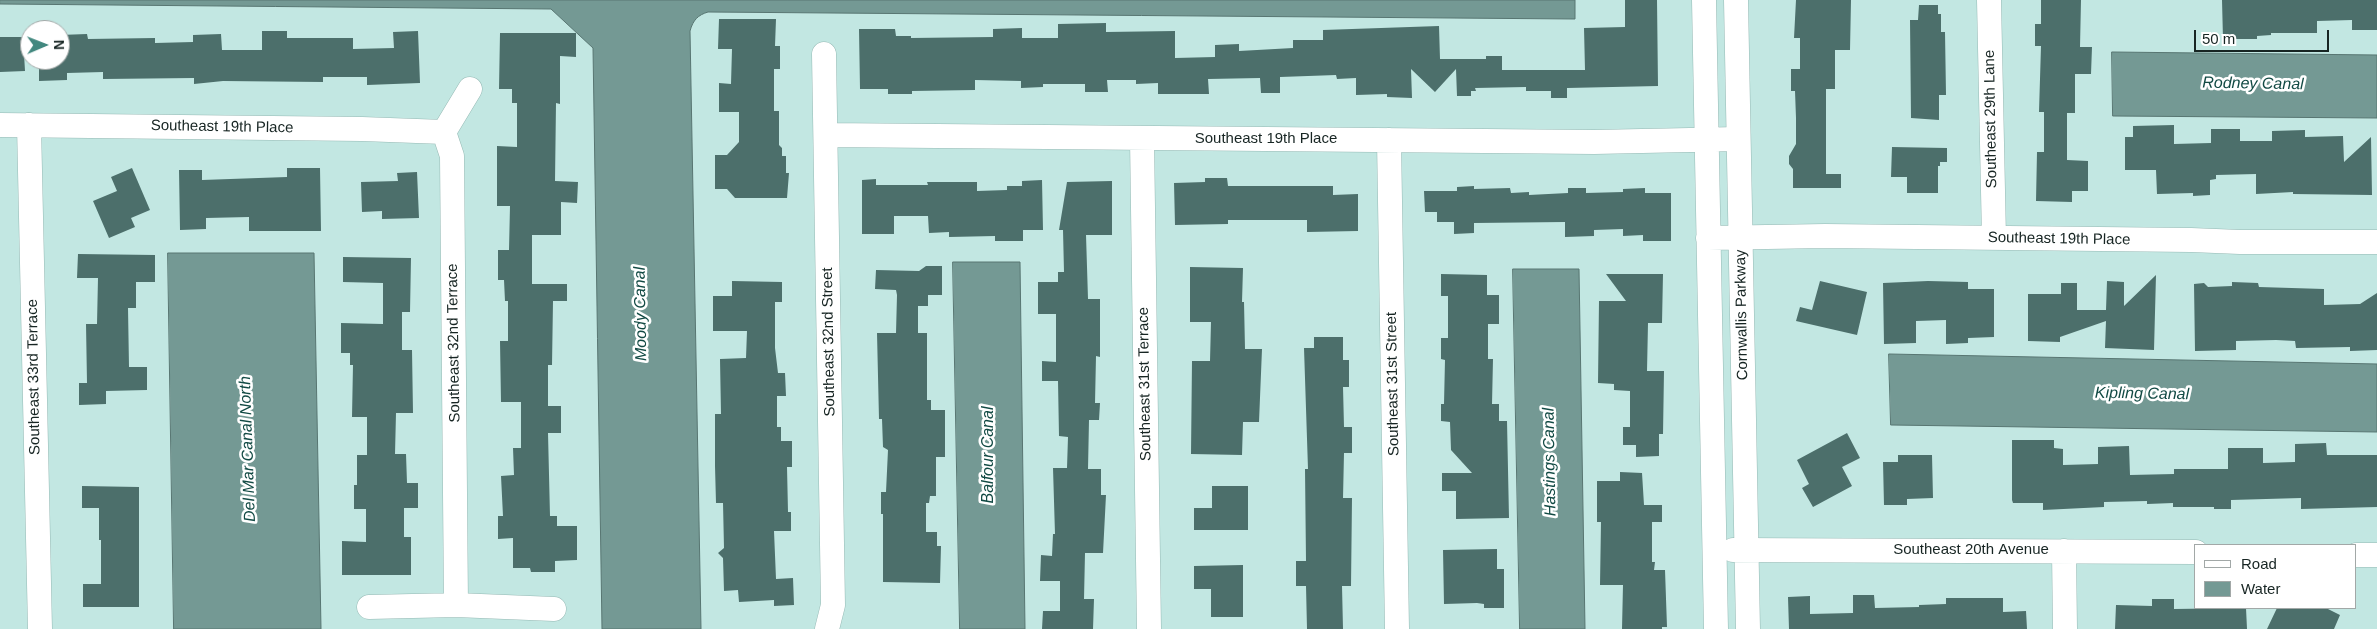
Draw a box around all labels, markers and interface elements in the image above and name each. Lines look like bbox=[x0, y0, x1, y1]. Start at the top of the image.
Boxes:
north arrow bbox=[20, 20, 70, 70]
scale bar bbox=[2197, 20, 2332, 52]
text: 50 m bbox=[2202, 30, 2235, 47]
text: N bbox=[51, 40, 67, 50]
street label: Southeast 29th Lane bbox=[1981, 50, 2001, 188]
water label: Rodney Canal bbox=[2202, 74, 2304, 94]
street label: Southeast 19th Place bbox=[151, 117, 293, 137]
street label: Southeast 19th Place bbox=[1195, 130, 1337, 148]
street label: Southeast 19th Place bbox=[1988, 229, 2130, 249]
street label: Cornwallis Parkway bbox=[1732, 249, 1752, 381]
street label: Southeast 32nd Terrace bbox=[444, 263, 464, 423]
water label: Moody Canal bbox=[631, 267, 651, 361]
street label: Southeast 32nd Street bbox=[819, 267, 839, 417]
street label: Southeast 33rd Terrace bbox=[24, 299, 44, 455]
street label: Southeast 31st Terrace bbox=[1135, 307, 1155, 461]
street label: Southeast 31st Street bbox=[1383, 312, 1403, 456]
water label: Del Mar Canal North bbox=[236, 376, 260, 522]
water label: Kipling Canal bbox=[2095, 384, 2189, 404]
water label: Balfour Canal bbox=[979, 407, 999, 503]
water label: Hastings Canal bbox=[1539, 408, 1561, 516]
street label: Southeast 20th Avenue bbox=[1893, 541, 2049, 559]
legend bbox=[2194, 544, 2357, 609]
text: Road bbox=[2241, 555, 2277, 572]
text: Water bbox=[2241, 580, 2280, 597]

